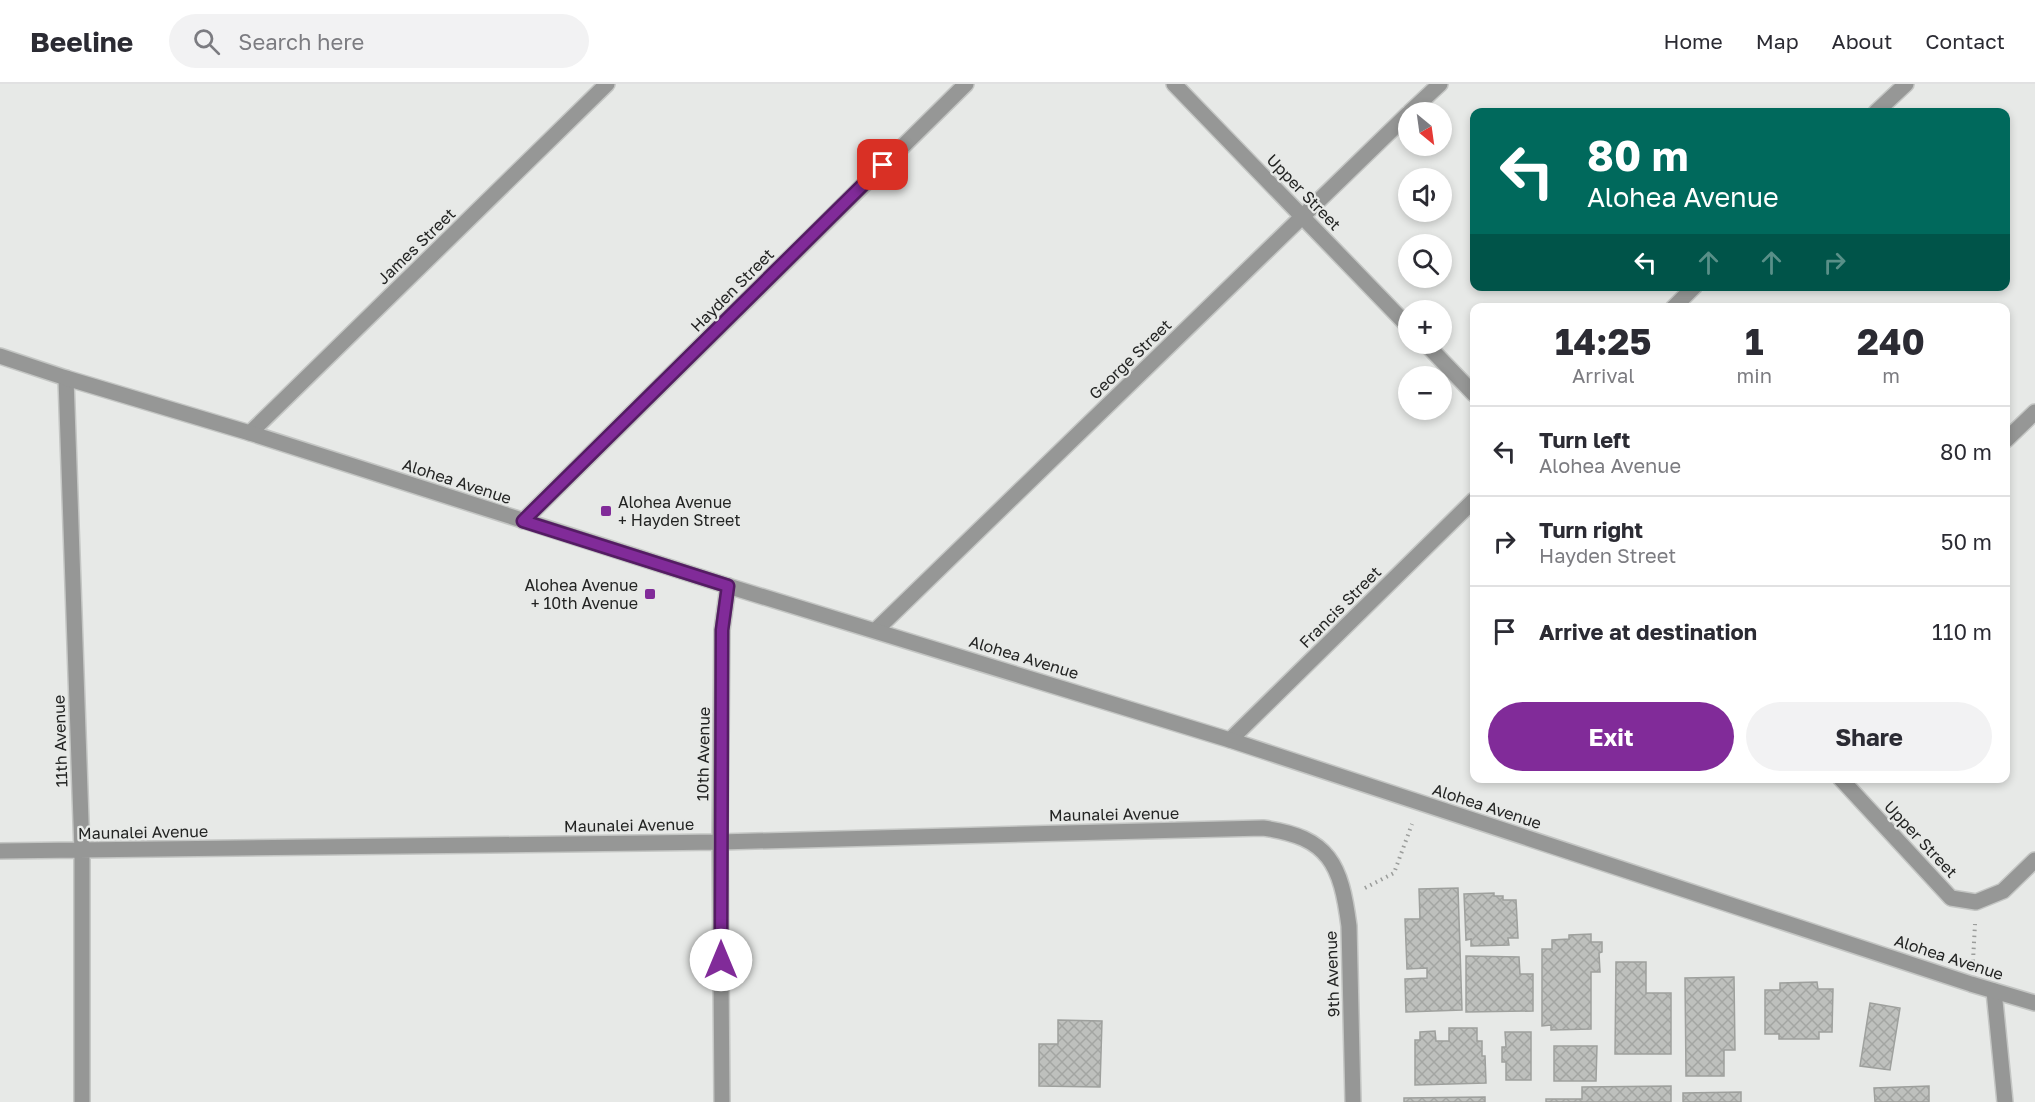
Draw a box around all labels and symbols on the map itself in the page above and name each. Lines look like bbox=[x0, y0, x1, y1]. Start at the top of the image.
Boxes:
north arrow bbox=[1398, 102, 1452, 156]
pin bbox=[857, 139, 908, 190]
street label: Upper Street bbox=[1263, 150, 1345, 234]
street label: James Street bbox=[373, 204, 459, 288]
street label: Hayden Street bbox=[686, 244, 778, 336]
street label: George Street bbox=[1085, 315, 1175, 403]
street label: Alohea Avenue bbox=[400, 454, 514, 508]
place label: Alohea Avenue + Hayden Street bbox=[618, 492, 741, 530]
marker: Alohea Avenue + Hayden Street bbox=[599, 504, 613, 518]
street label: Francis Street bbox=[1295, 562, 1385, 652]
place label: Alohea Avenue + 10th Avenue bbox=[524, 575, 638, 613]
marker: Alohea Avenue + 10th Avenue bbox=[643, 587, 657, 601]
street label: Alohea Avenue bbox=[967, 631, 1081, 683]
street label: 11th Avenue bbox=[48, 695, 72, 787]
street label: 10th Avenue bbox=[692, 707, 714, 801]
street label: Alohea Avenue bbox=[1430, 779, 1544, 833]
street label: Upper Street bbox=[1880, 796, 1962, 882]
street label: Maunalei Avenue bbox=[1049, 803, 1179, 825]
street label: Maunalei Avenue bbox=[564, 814, 694, 836]
street label: Maunalei Avenue bbox=[78, 821, 208, 843]
position arrow bbox=[689, 928, 753, 992]
street label: 9th Avenue bbox=[1320, 930, 1344, 1018]
street label: Alohea Avenue bbox=[1892, 930, 2006, 984]

